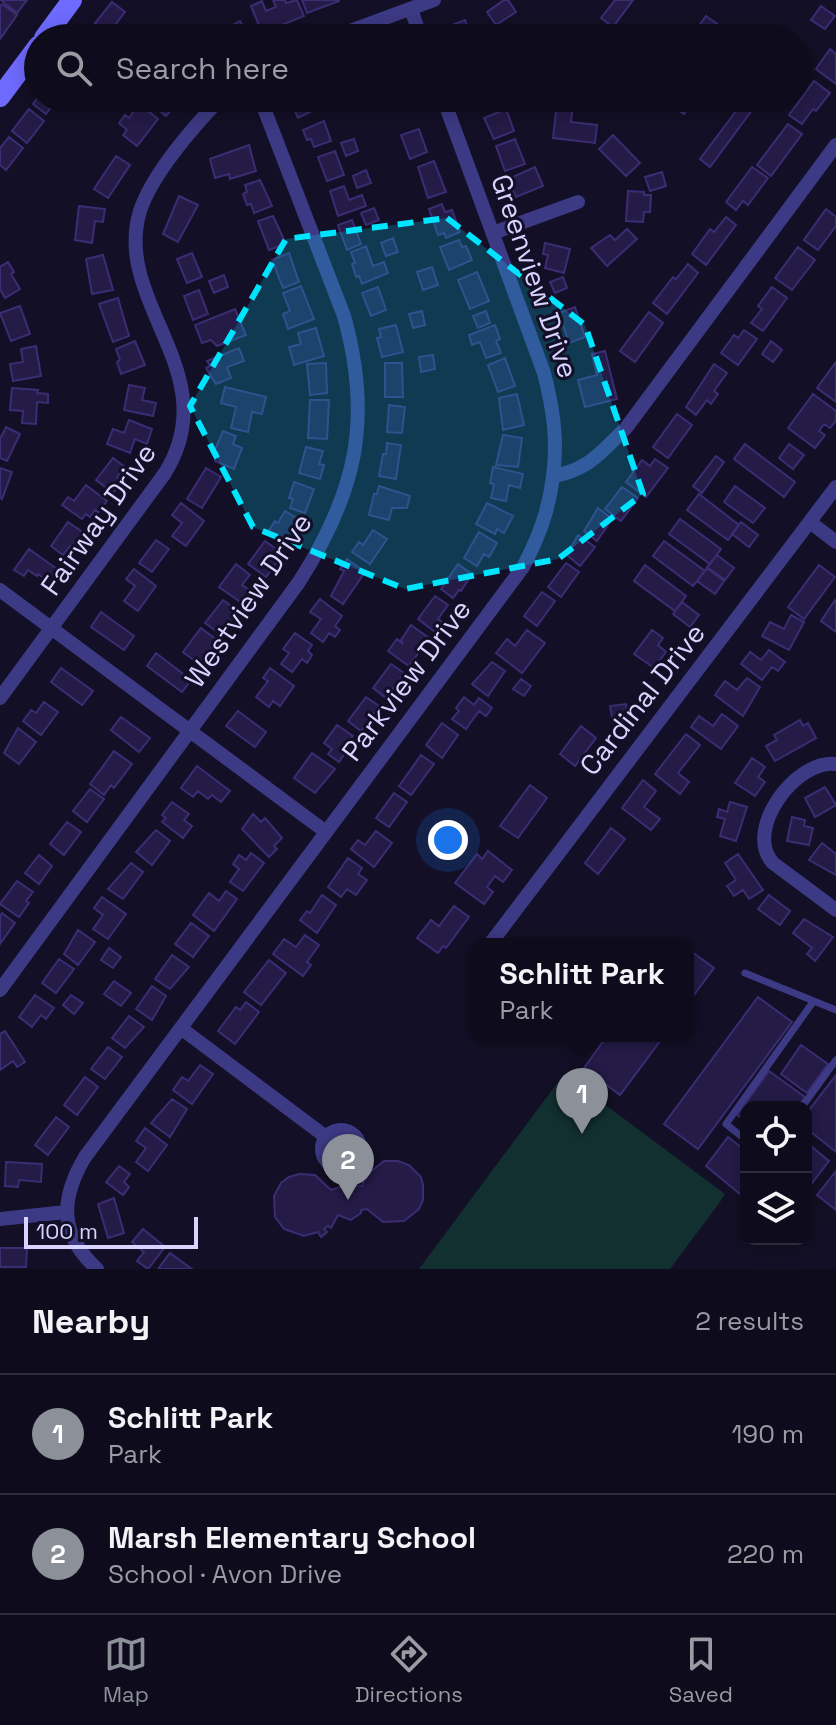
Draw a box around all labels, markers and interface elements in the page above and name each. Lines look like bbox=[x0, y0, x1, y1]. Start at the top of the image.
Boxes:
search box bbox=[24, 24, 812, 112]
icon: search bbox=[52, 46, 96, 90]
text: Search here bbox=[116, 49, 289, 88]
street label: Greenview Drive bbox=[483, 169, 587, 383]
street label: Fairway Drive bbox=[32, 436, 164, 602]
street label: Westview Drive bbox=[176, 506, 320, 694]
street label: Parkview Drive bbox=[333, 592, 479, 768]
street label: Cardinal Drive bbox=[571, 616, 713, 782]
your location bbox=[428, 820, 468, 860]
popup bbox=[470, 938, 694, 1042]
text: Schlitt Park bbox=[499, 954, 665, 993]
text: Park bbox=[499, 993, 553, 1027]
pin: 1 bbox=[556, 1068, 608, 1134]
map controls bbox=[740, 1101, 812, 1245]
button: locate bbox=[740, 1101, 812, 1173]
pin: 2 bbox=[322, 1134, 374, 1200]
button: layers bbox=[740, 1173, 812, 1245]
scale bar bbox=[24, 1213, 198, 1249]
text: 100 m bbox=[36, 1217, 98, 1245]
text: Nearby bbox=[32, 1300, 150, 1343]
text: 2 results bbox=[695, 1304, 804, 1338]
text: Schlitt Park bbox=[108, 1398, 273, 1437]
text: 1 bbox=[52, 1417, 64, 1451]
text: 190 m bbox=[732, 1417, 804, 1451]
text: Park bbox=[108, 1437, 162, 1471]
text: Marsh Elementary School bbox=[108, 1518, 476, 1557]
text: 2 bbox=[50, 1537, 66, 1571]
text: 220 m bbox=[727, 1537, 804, 1571]
text: School · Avon Drive bbox=[108, 1557, 342, 1591]
tab: Map bbox=[103, 1632, 149, 1708]
tab: Directions bbox=[355, 1632, 463, 1708]
tab: Saved bbox=[669, 1632, 733, 1708]

